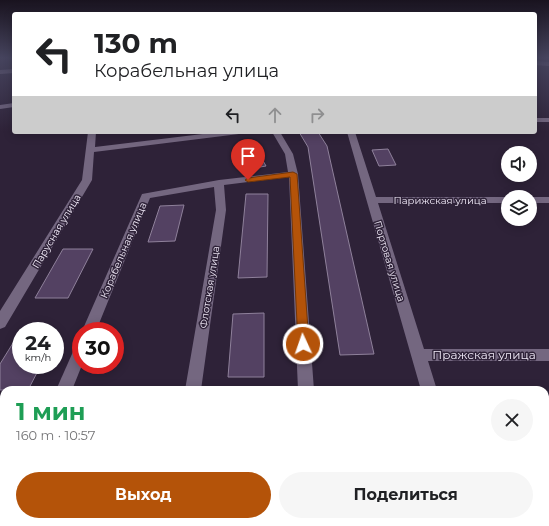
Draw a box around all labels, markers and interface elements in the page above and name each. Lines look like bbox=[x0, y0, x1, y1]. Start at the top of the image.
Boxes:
text: 130 m bbox=[94, 26, 178, 60]
icon: left bbox=[28, 28, 80, 80]
text: Корабельная улица bbox=[94, 60, 279, 82]
icon: left bbox=[222, 104, 244, 126]
icon: ahead bbox=[264, 104, 286, 126]
icon: right bbox=[306, 104, 328, 126]
pin bbox=[231, 139, 265, 180]
icon: arrive bbox=[237, 145, 259, 167]
map controls bbox=[501, 146, 537, 226]
button: sound bbox=[501, 146, 537, 182]
button: layers bbox=[501, 190, 537, 226]
street label: Парусная улица bbox=[29, 192, 84, 271]
street label: Парижская улица bbox=[394, 194, 486, 207]
street label: Корабельная улица bbox=[97, 200, 150, 300]
street label: Портовая улица bbox=[371, 219, 408, 303]
street label: Флотская улица bbox=[197, 245, 222, 329]
speed limit sign: 30 bbox=[72, 322, 124, 374]
position arrow bbox=[282, 323, 324, 365]
text: 24 bbox=[25, 331, 51, 355]
street label: Пражская улица bbox=[432, 347, 536, 362]
text: km/h bbox=[25, 351, 51, 364]
text: 1 мин bbox=[16, 397, 85, 426]
button: close bbox=[491, 399, 533, 441]
text: 160 m · 10:57 bbox=[16, 427, 95, 443]
button: Выход bbox=[16, 472, 271, 518]
button: Поделиться bbox=[279, 472, 533, 518]

